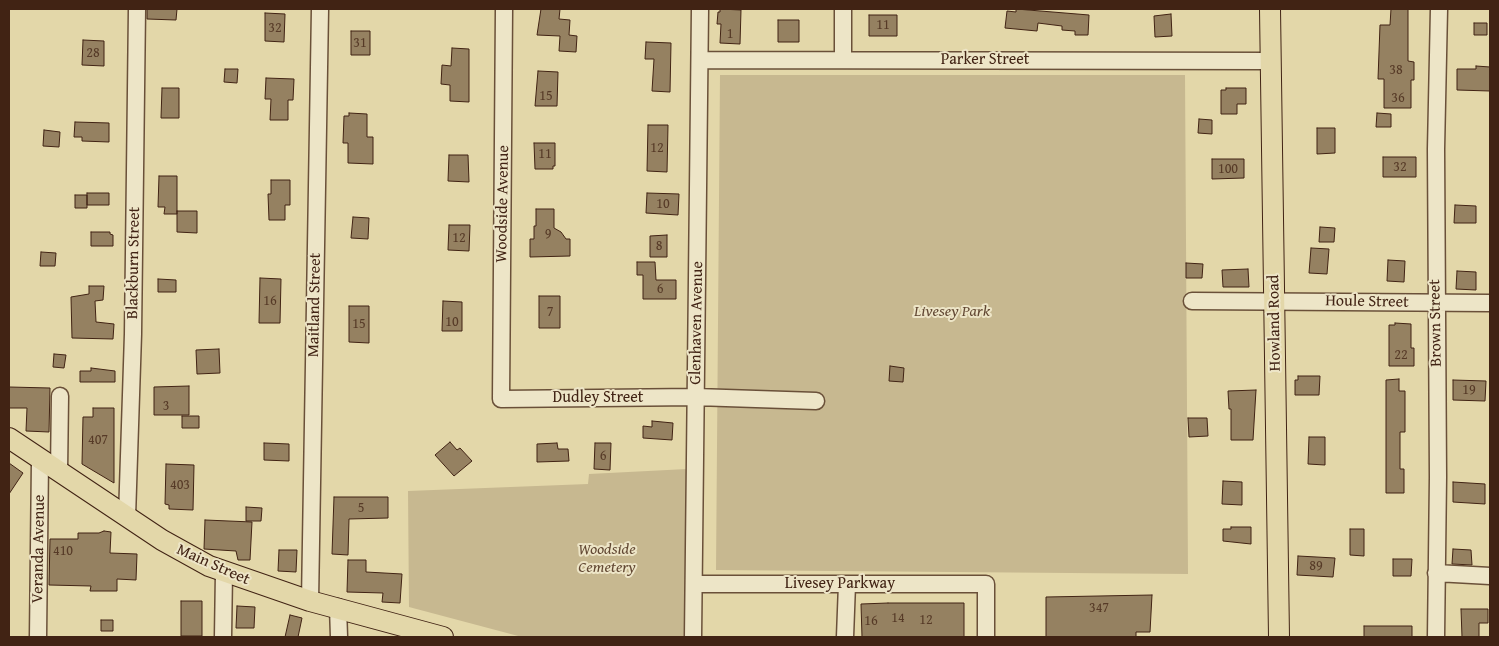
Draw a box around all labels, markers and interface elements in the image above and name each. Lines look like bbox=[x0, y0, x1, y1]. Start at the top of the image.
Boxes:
house number: 11 bbox=[876, 17, 890, 33]
house number: 32 bbox=[268, 20, 282, 36]
house number: 1 bbox=[727, 26, 733, 42]
house number: 31 bbox=[353, 35, 367, 51]
house number: 28 bbox=[86, 45, 100, 61]
street label: Parker Street bbox=[941, 50, 1029, 70]
house number: 38 bbox=[1389, 62, 1403, 78]
house number: 15 bbox=[539, 88, 553, 104]
house number: 36 bbox=[1391, 90, 1405, 106]
house number: 12 bbox=[650, 140, 664, 156]
street label: Woodside Avenue bbox=[492, 145, 514, 263]
house number: 11 bbox=[538, 146, 552, 162]
house number: 32 bbox=[1393, 159, 1407, 175]
house number: 100 bbox=[1218, 161, 1238, 177]
house number: 10 bbox=[656, 196, 670, 212]
street label: Blackburn Street bbox=[123, 207, 145, 319]
house number: 9 bbox=[545, 226, 551, 242]
house number: 12 bbox=[452, 230, 466, 246]
house number: 8 bbox=[656, 238, 662, 254]
street label: Maitland Street bbox=[304, 253, 326, 357]
street label: Glenhaven Avenue bbox=[686, 261, 708, 385]
street label: Howland Road bbox=[1265, 275, 1285, 371]
street label: Brown Street bbox=[1426, 279, 1446, 367]
house number: 6 bbox=[657, 281, 663, 297]
street label: Houle Street bbox=[1325, 292, 1409, 312]
house number: 16 bbox=[263, 293, 277, 309]
park label: Livesey Park bbox=[914, 302, 990, 322]
house number: 7 bbox=[547, 304, 553, 320]
house number: 10 bbox=[445, 314, 459, 330]
house number: 15 bbox=[352, 316, 366, 332]
house number: 22 bbox=[1394, 347, 1408, 363]
house number: 19 bbox=[1462, 382, 1476, 398]
street label: Dudley Street bbox=[553, 388, 643, 408]
house number: 3 bbox=[163, 398, 169, 414]
house number: 407 bbox=[88, 432, 108, 448]
house number: 6 bbox=[600, 448, 606, 464]
house number: 403 bbox=[170, 477, 190, 493]
street label: Veranda Avenue bbox=[28, 494, 50, 604]
house number: 5 bbox=[358, 500, 364, 516]
street label: Main Street bbox=[173, 540, 253, 590]
park label: Woodside Cemetery bbox=[578, 540, 636, 578]
house number: 410 bbox=[53, 543, 73, 559]
house number: 89 bbox=[1309, 558, 1323, 574]
street label: Livesey Parkway bbox=[785, 574, 895, 594]
house number: 347 bbox=[1089, 600, 1109, 616]
house number: 14 bbox=[891, 610, 905, 626]
house number: 12 bbox=[919, 612, 933, 628]
house number: 16 bbox=[864, 613, 878, 629]

